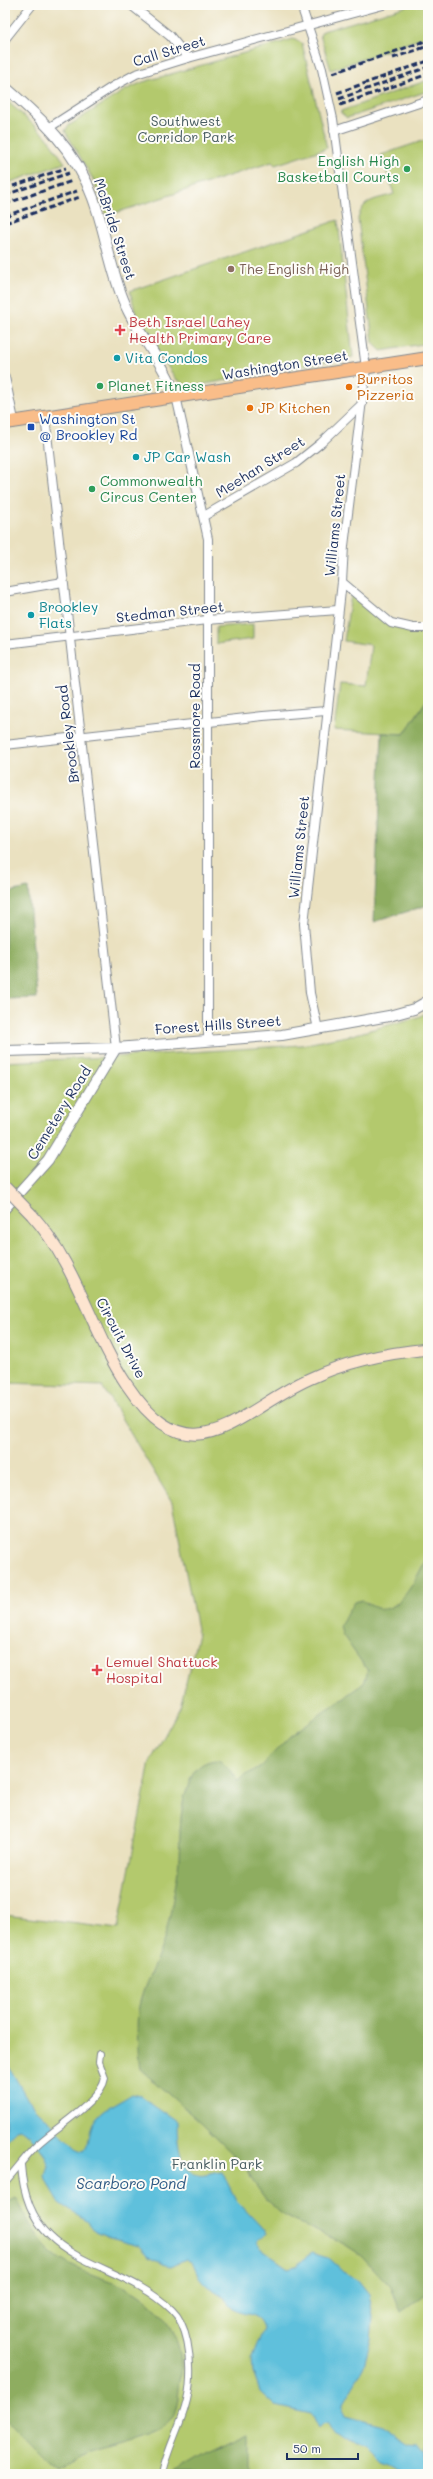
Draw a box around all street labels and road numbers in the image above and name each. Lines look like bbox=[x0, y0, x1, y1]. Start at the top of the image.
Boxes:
street label: Call Street bbox=[130, 31, 207, 71]
street label: McBride Street bbox=[90, 176, 141, 282]
street label: Washington Street bbox=[221, 345, 349, 384]
street label: Meehan Street bbox=[211, 432, 308, 502]
street label: Williams Street bbox=[320, 472, 349, 577]
street label: Stedman Street bbox=[115, 596, 225, 627]
street label: Rossmore Road bbox=[185, 663, 204, 769]
street label: Brookley Road bbox=[52, 684, 83, 784]
street label: Williams Street bbox=[284, 794, 313, 899]
street label: Forest Hills Street bbox=[154, 1011, 282, 1038]
street label: Cemetery Road bbox=[22, 1062, 95, 1163]
street label: Circuit Drive bbox=[92, 1294, 151, 1382]

